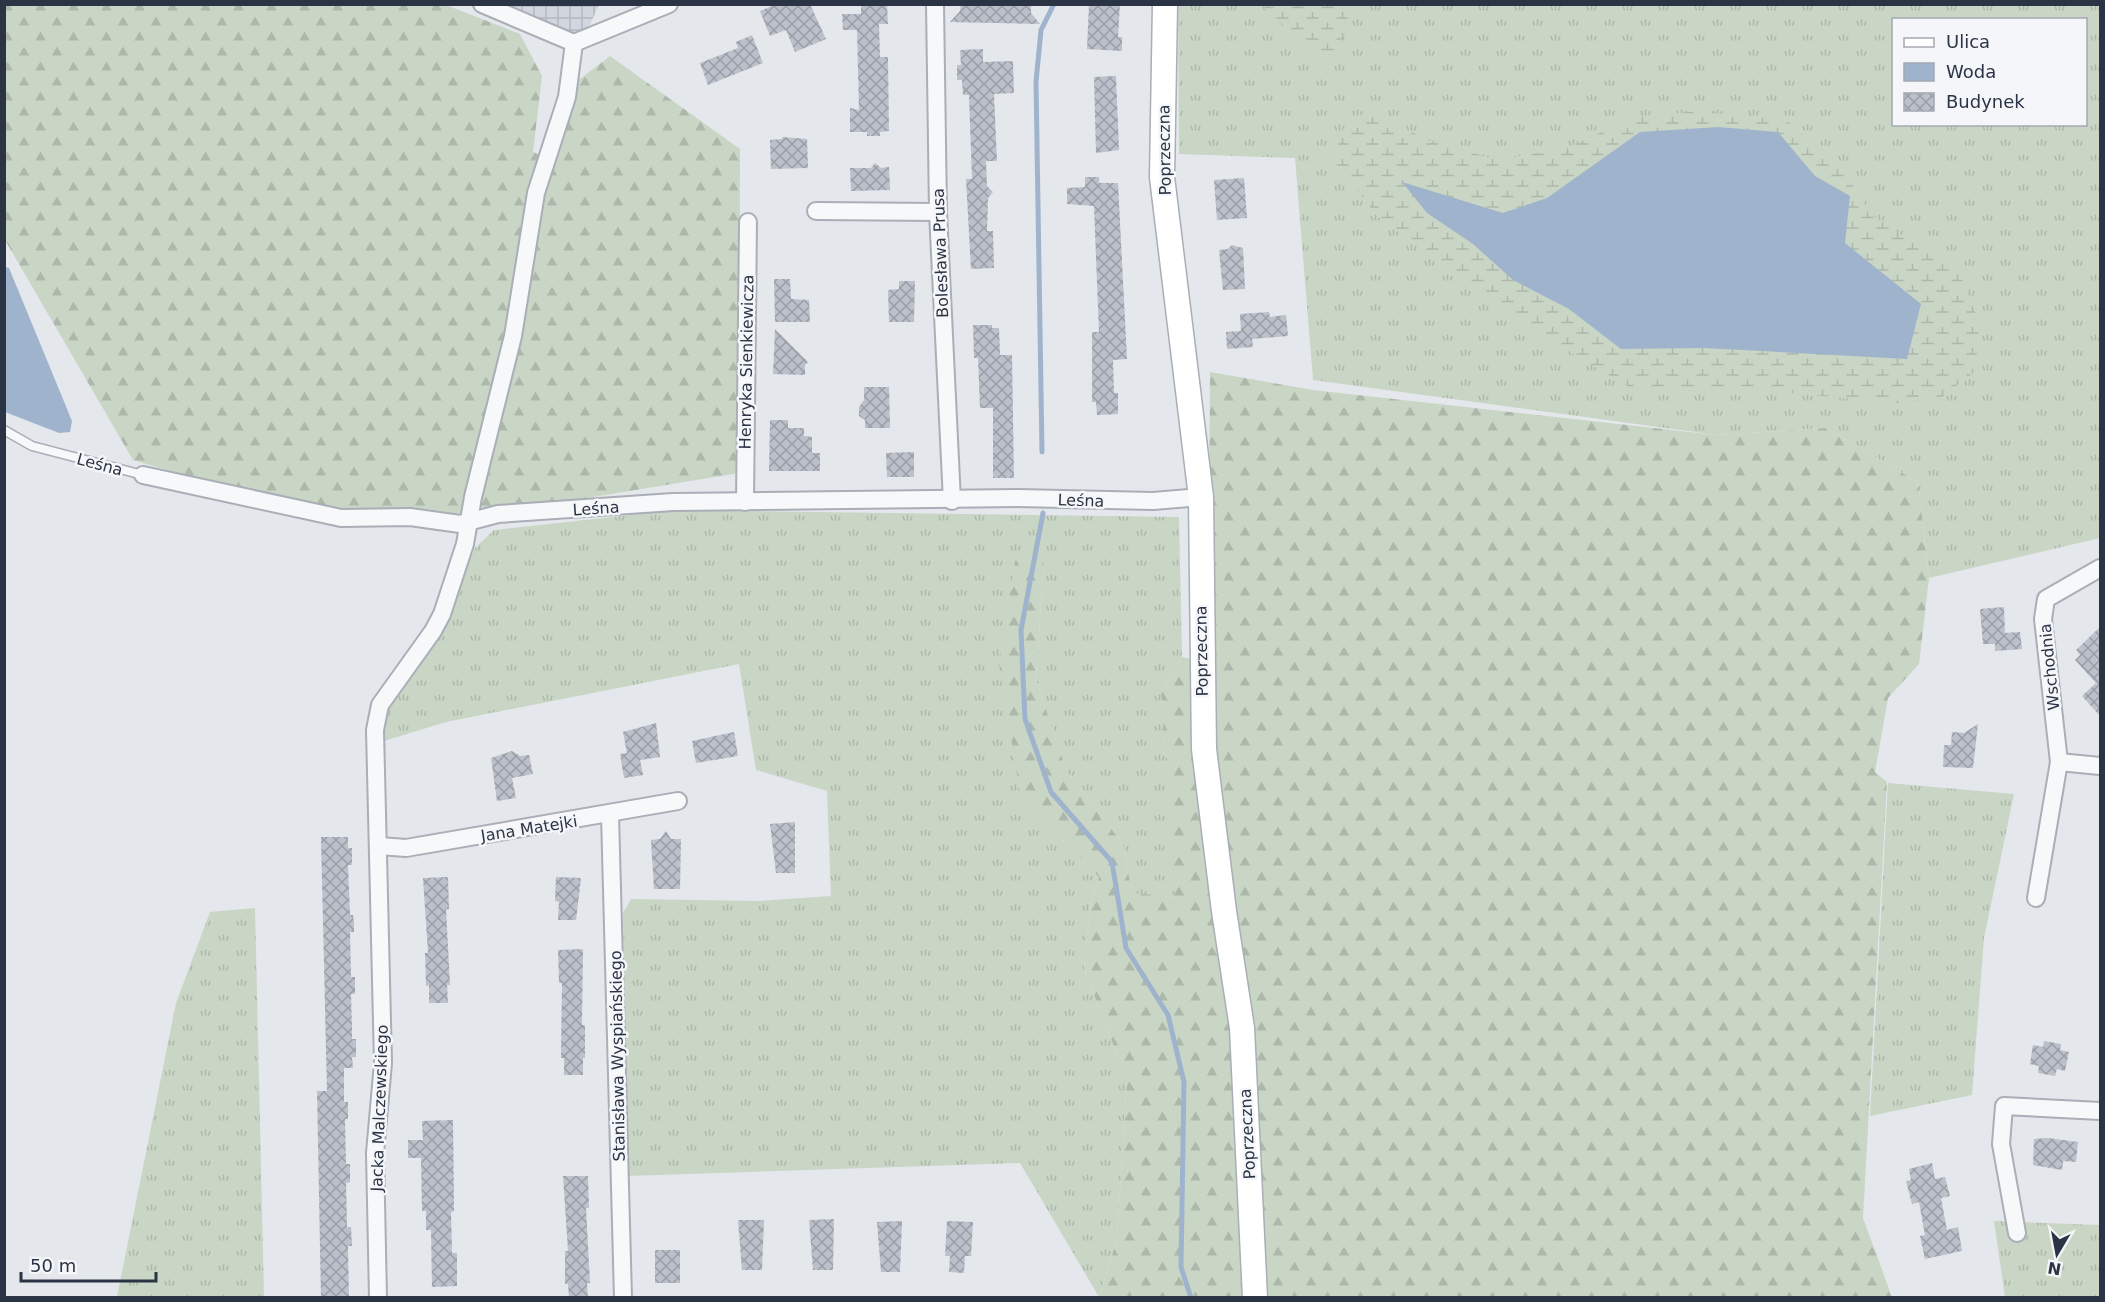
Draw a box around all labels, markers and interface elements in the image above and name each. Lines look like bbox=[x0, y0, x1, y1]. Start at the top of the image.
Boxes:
legend bbox=[1892, 18, 2087, 126]
text: Ulica bbox=[1946, 31, 1990, 52]
text: Woda bbox=[1946, 61, 1996, 82]
text: Budynek bbox=[1946, 91, 2025, 112]
street label: Poprzeczna bbox=[1154, 104, 1175, 196]
street label: Bolesława Prusa bbox=[929, 188, 952, 318]
street label: Henryka Sienkiewicza bbox=[735, 275, 758, 449]
street label: Leśna bbox=[75, 449, 125, 480]
street label: Leśna bbox=[1057, 490, 1105, 511]
street label: Leśna bbox=[572, 497, 620, 520]
street label: Poprzeczna bbox=[1191, 605, 1212, 697]
street label: Wschodnia bbox=[2035, 622, 2064, 711]
street label: Jana Matejki bbox=[478, 811, 579, 846]
street label: Stanisława Wyspiańskiego bbox=[606, 950, 629, 1162]
street label: Jacka Malczewskiego bbox=[367, 1024, 392, 1193]
street label: Poprzeczna bbox=[1236, 1088, 1259, 1180]
north arrow bbox=[2027, 1224, 2087, 1284]
scale bar bbox=[21, 1245, 156, 1283]
text: 50 m bbox=[30, 1255, 76, 1276]
text: N bbox=[2046, 1258, 2063, 1279]

